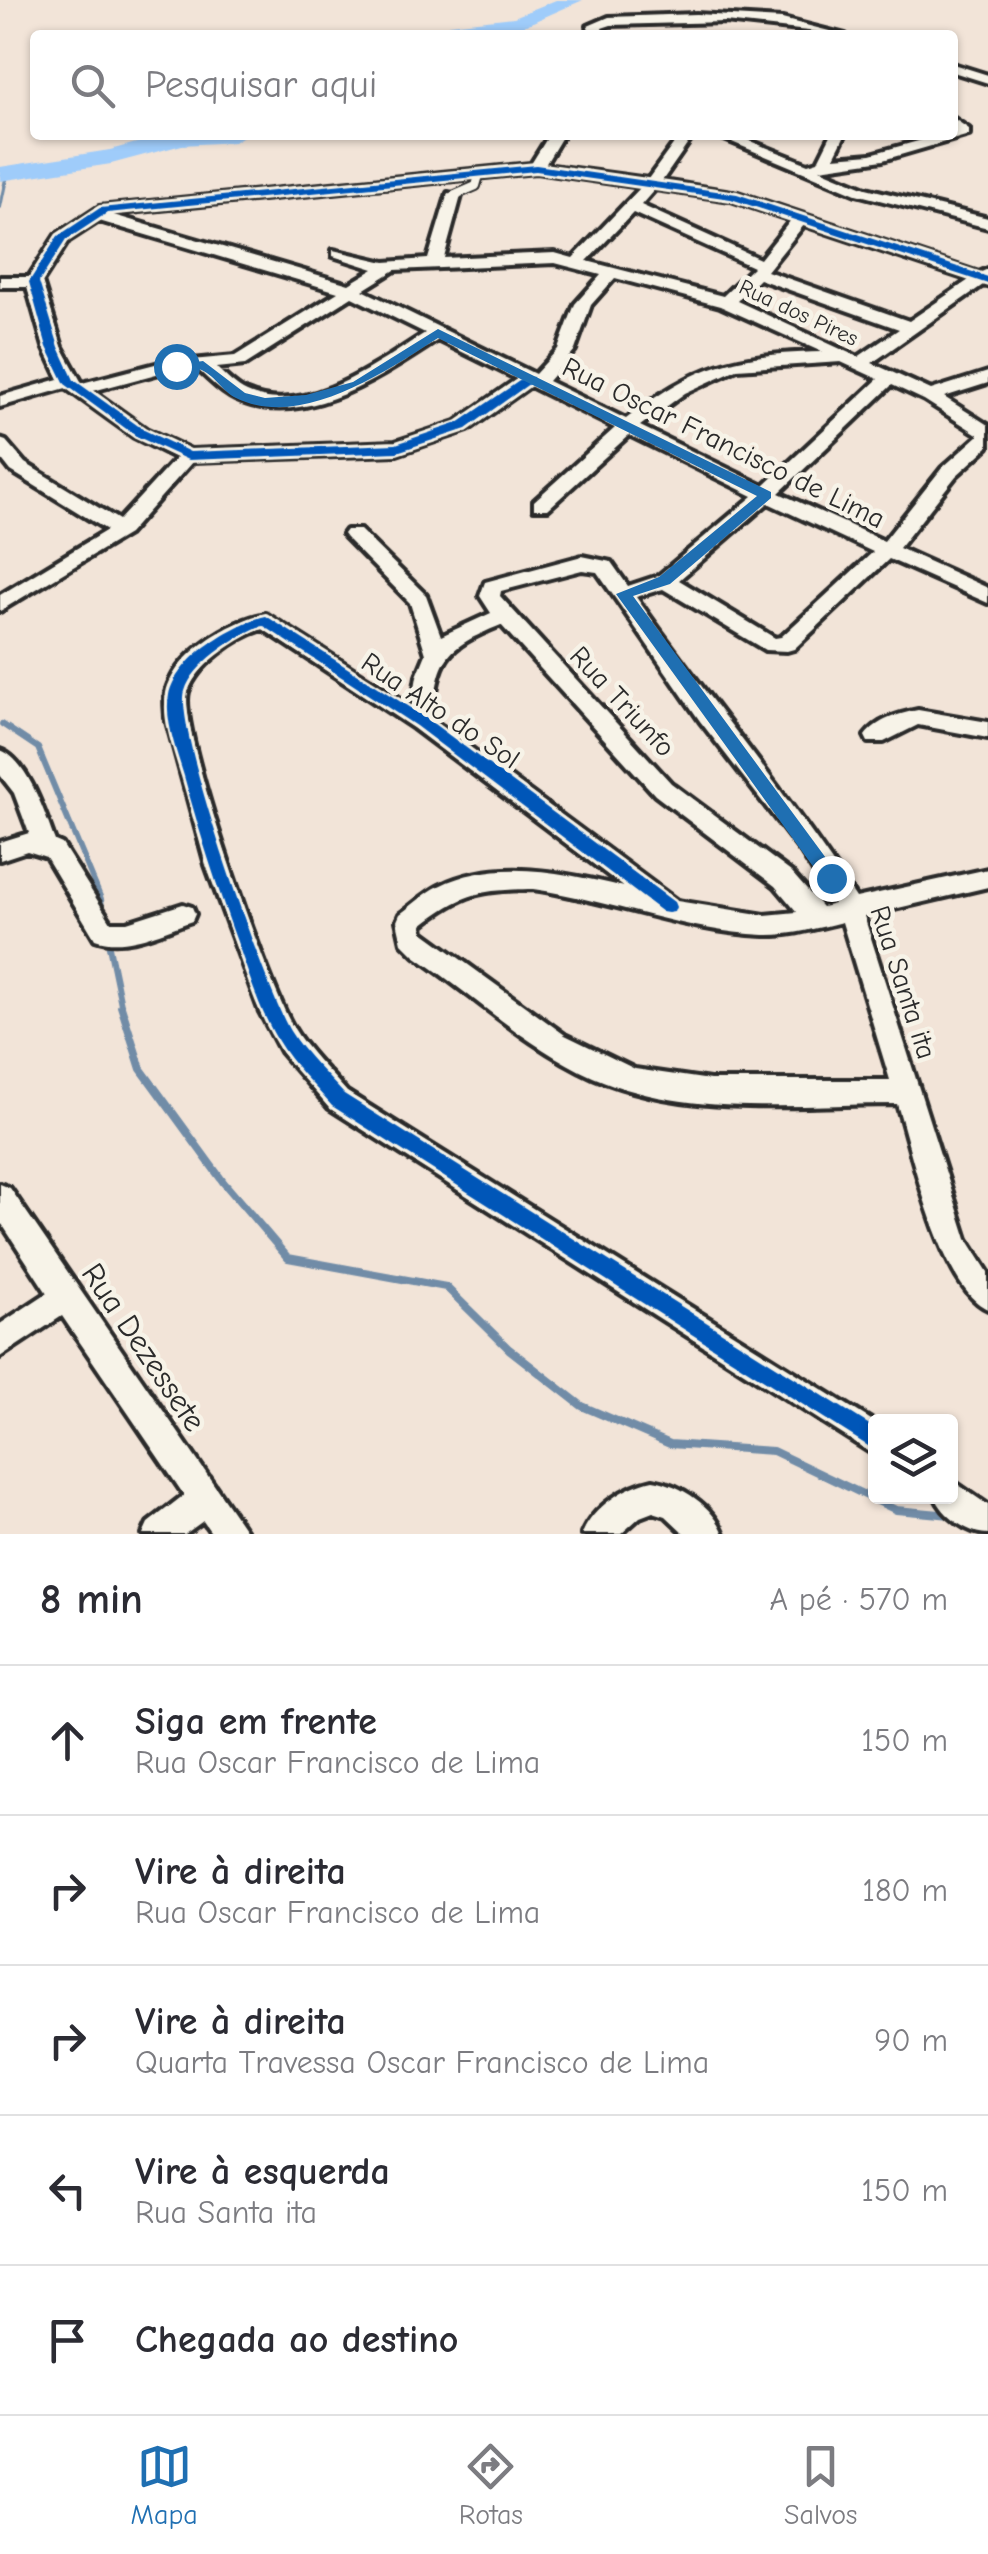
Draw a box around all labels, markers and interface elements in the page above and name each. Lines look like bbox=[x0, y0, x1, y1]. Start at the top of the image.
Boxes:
search box bbox=[30, 30, 958, 140]
icon: search bbox=[65, 58, 120, 113]
text: Pesquisar aqui bbox=[145, 63, 377, 107]
street label: Rua dos Pires bbox=[735, 274, 862, 352]
route start bbox=[154, 344, 200, 390]
street label: Rua Oscar Francisco de Lima bbox=[557, 351, 890, 535]
street label: Rua Triunfo bbox=[563, 640, 681, 763]
street label: Rua Alto do Sol bbox=[355, 646, 526, 776]
route end bbox=[809, 856, 855, 902]
street label: Rua Santa ita bbox=[863, 902, 943, 1063]
street label: Rua Dezessete bbox=[74, 1256, 213, 1438]
map controls bbox=[868, 1414, 958, 1504]
button: layers bbox=[868, 1414, 958, 1504]
text: 8 min bbox=[40, 1575, 143, 1624]
text: A pé · 570 m bbox=[770, 1581, 948, 1618]
text: Siga em frente bbox=[135, 1700, 377, 1744]
icon: ahead bbox=[40, 1713, 95, 1768]
text: 150 m bbox=[861, 1722, 948, 1759]
text: Rua Oscar Francisco de Lima bbox=[135, 1744, 540, 1781]
text: Vire à direita bbox=[135, 1850, 346, 1894]
icon: right bbox=[40, 1863, 95, 1918]
text: 180 m bbox=[862, 1872, 948, 1909]
text: Rua Oscar Francisco de Lima bbox=[135, 1894, 540, 1931]
text: Vire à direita bbox=[135, 2000, 346, 2044]
icon: right bbox=[40, 2013, 95, 2068]
text: 90 m bbox=[874, 2022, 948, 2059]
text: Quarta Travessa Oscar Francisco de Lima bbox=[135, 2044, 709, 2081]
text: Vire à esquerda bbox=[135, 2150, 390, 2194]
icon: left bbox=[40, 2163, 95, 2218]
text: 150 m bbox=[861, 2172, 948, 2209]
text: Rua Santa ita bbox=[135, 2194, 317, 2231]
icon: arrive bbox=[40, 2313, 95, 2368]
text: Chegada ao destino bbox=[135, 2318, 458, 2362]
tab: Mapa bbox=[131, 2439, 198, 2531]
tab: Rotas bbox=[459, 2439, 523, 2531]
tab: Salvos bbox=[784, 2439, 857, 2531]

